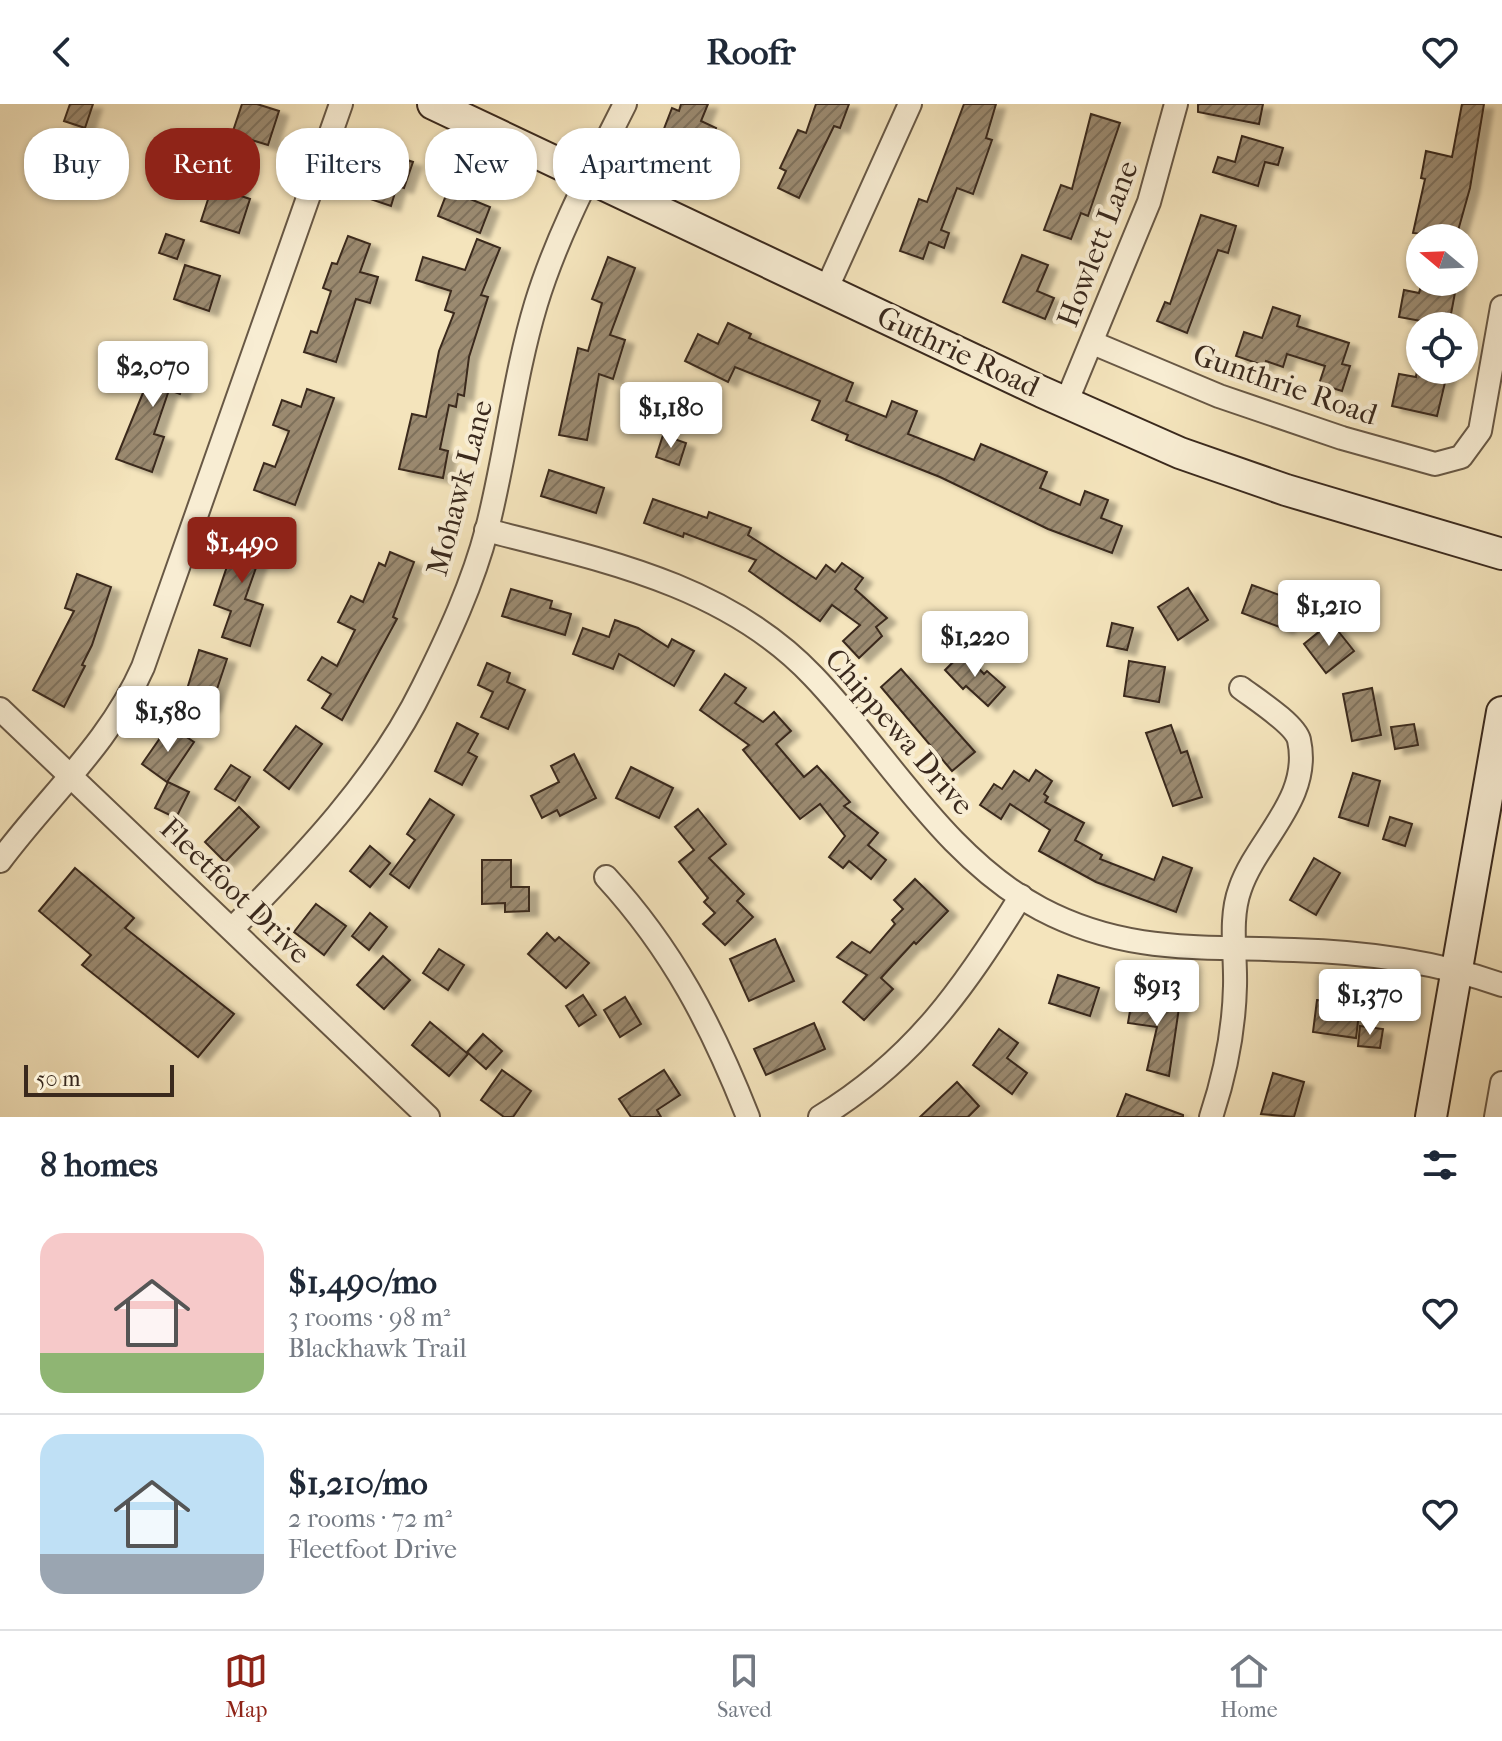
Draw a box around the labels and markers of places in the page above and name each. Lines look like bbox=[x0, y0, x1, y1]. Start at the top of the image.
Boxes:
pin: $2,070 bbox=[88, 341, 218, 409]
pin: $1,180 bbox=[606, 382, 736, 450]
pin: $1,490 bbox=[177, 517, 307, 585]
pin: $1,210 bbox=[1264, 580, 1394, 648]
pin: $1,220 bbox=[910, 611, 1040, 679]
pin: $1,580 bbox=[103, 686, 233, 754]
pin: $913 bbox=[1110, 960, 1204, 1028]
pin: $1,370 bbox=[1305, 969, 1435, 1037]

